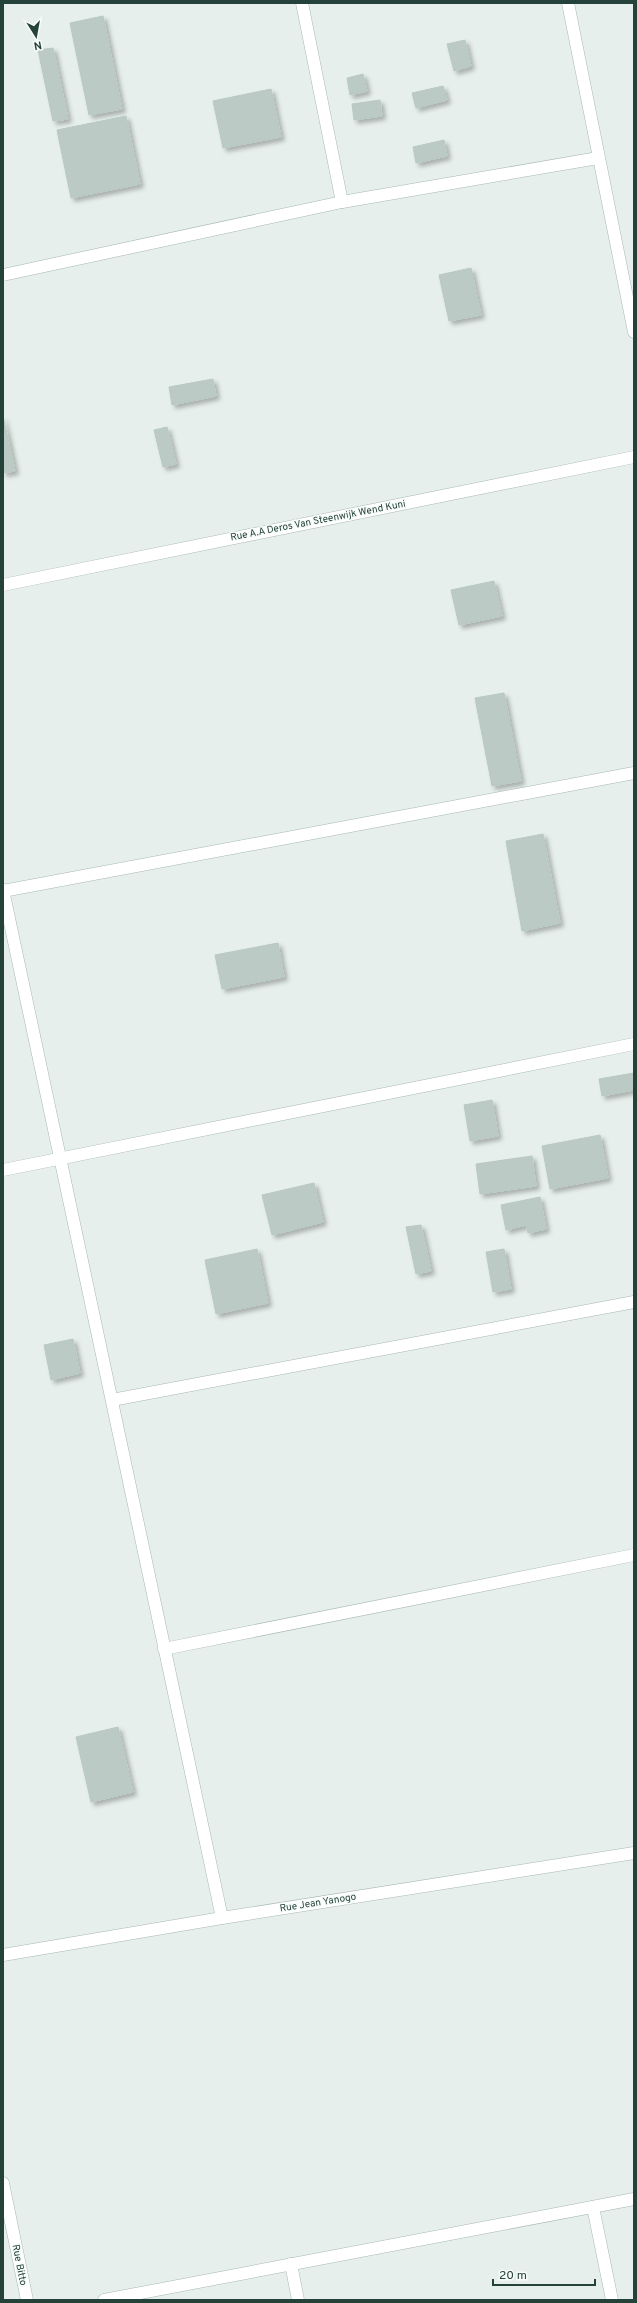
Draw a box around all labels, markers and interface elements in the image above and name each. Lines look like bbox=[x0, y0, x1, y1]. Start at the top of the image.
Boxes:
north arrow bbox=[16, 16, 56, 56]
text: N bbox=[33, 37, 43, 52]
street label: Rue A.A Deros Van Steenwijk Wend Kuni bbox=[229, 498, 407, 544]
street label: Rue Jean Yanogo bbox=[279, 1890, 358, 1915]
street label: Rue Bitto bbox=[9, 2243, 29, 2287]
scale bar bbox=[493, 2261, 595, 2287]
text: 20 m bbox=[499, 2268, 527, 2284]

